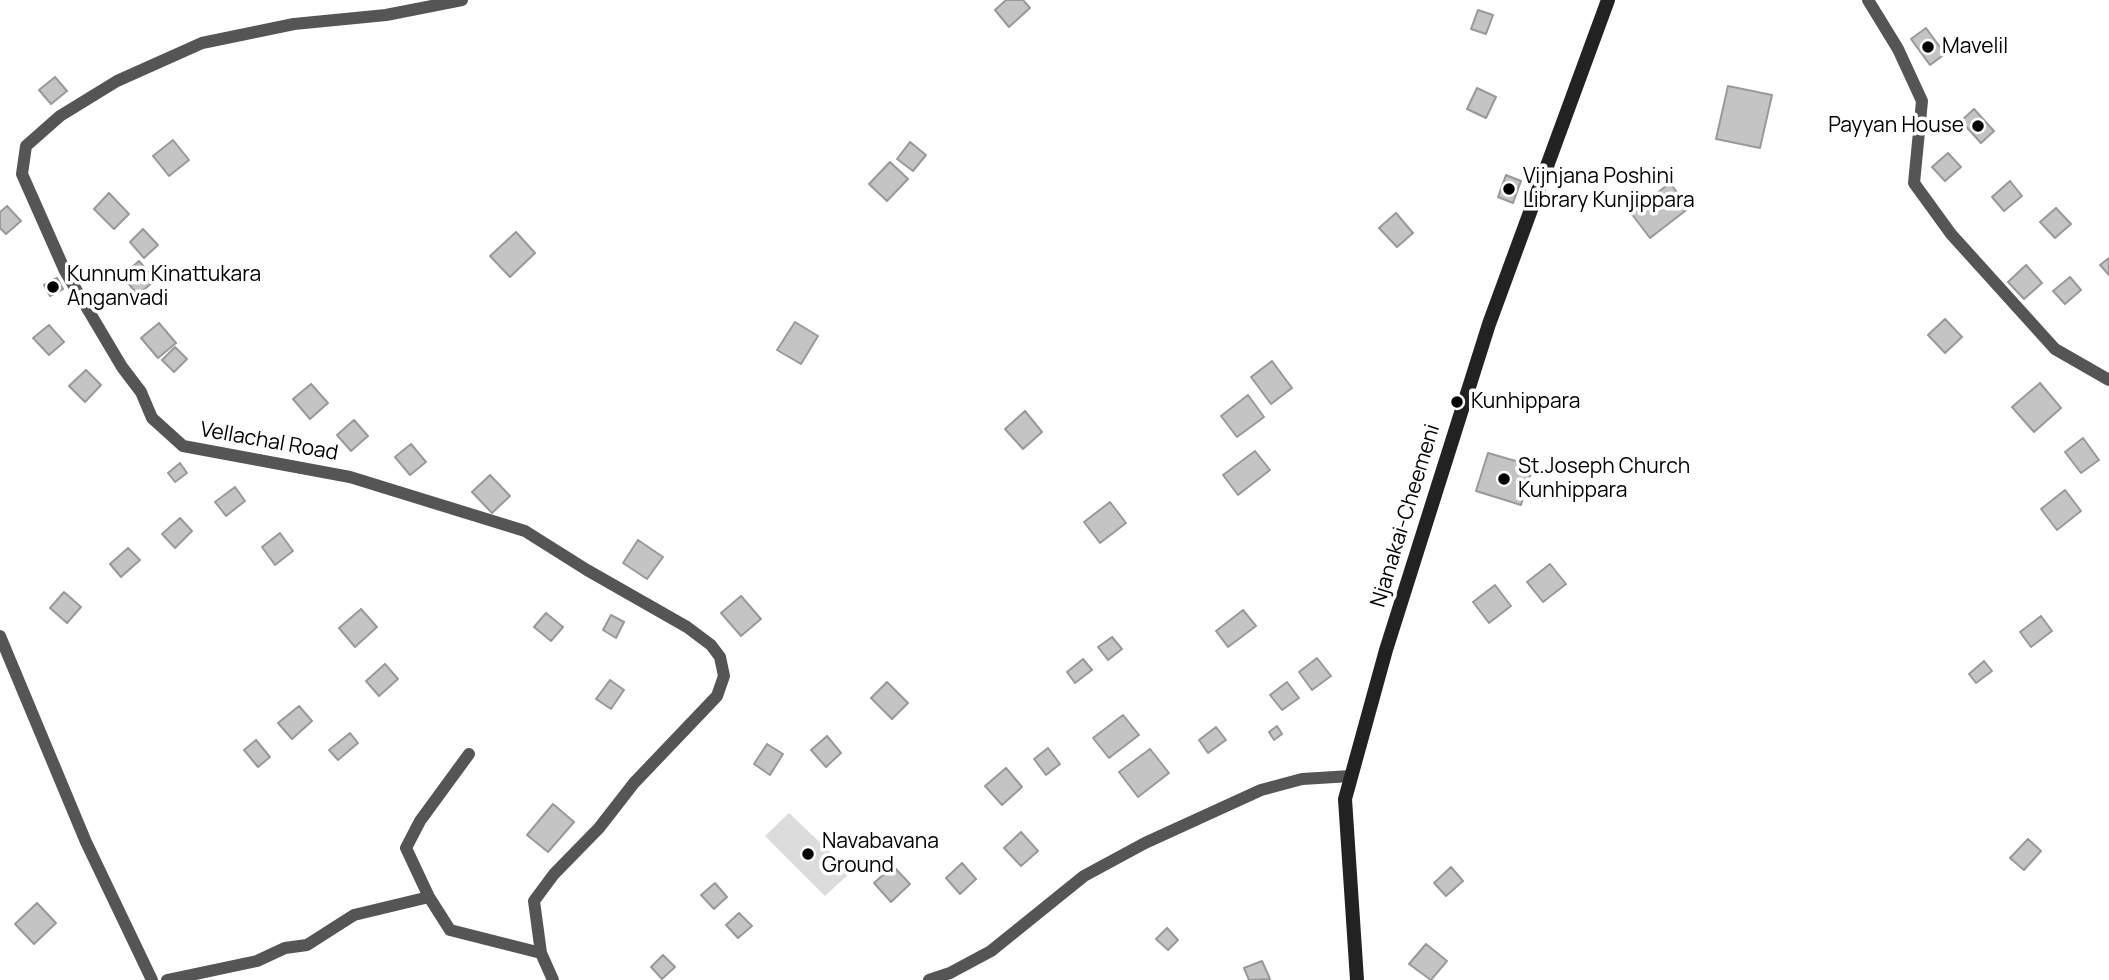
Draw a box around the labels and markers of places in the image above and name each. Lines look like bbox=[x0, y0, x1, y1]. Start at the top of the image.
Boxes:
place label: Mavelil bbox=[1942, 34, 2008, 60]
marker: Mavelil bbox=[1920, 39, 1936, 55]
place label: Payyan House bbox=[1828, 113, 1964, 139]
marker: Payyan House bbox=[1970, 118, 1986, 134]
place label: Vijnjana Poshini Library Kunjippara bbox=[1523, 164, 1695, 214]
marker: Vijnjana Poshini Library Kunjippara bbox=[1501, 181, 1517, 197]
place label: Kunnum Kinattukara Anganvadi bbox=[67, 262, 261, 312]
marker: Kunnum Kinattukara Anganvadi bbox=[45, 279, 61, 295]
place label: Kunhippara bbox=[1471, 389, 1580, 415]
marker: Kunhippara bbox=[1449, 394, 1465, 410]
place label: St.Joseph Church Kunhippara bbox=[1518, 454, 1690, 504]
marker: St.Joseph Church Kunhippara bbox=[1496, 471, 1512, 487]
place label: Navabavana Ground bbox=[822, 829, 939, 879]
marker: Navabavana Ground bbox=[800, 846, 816, 862]

